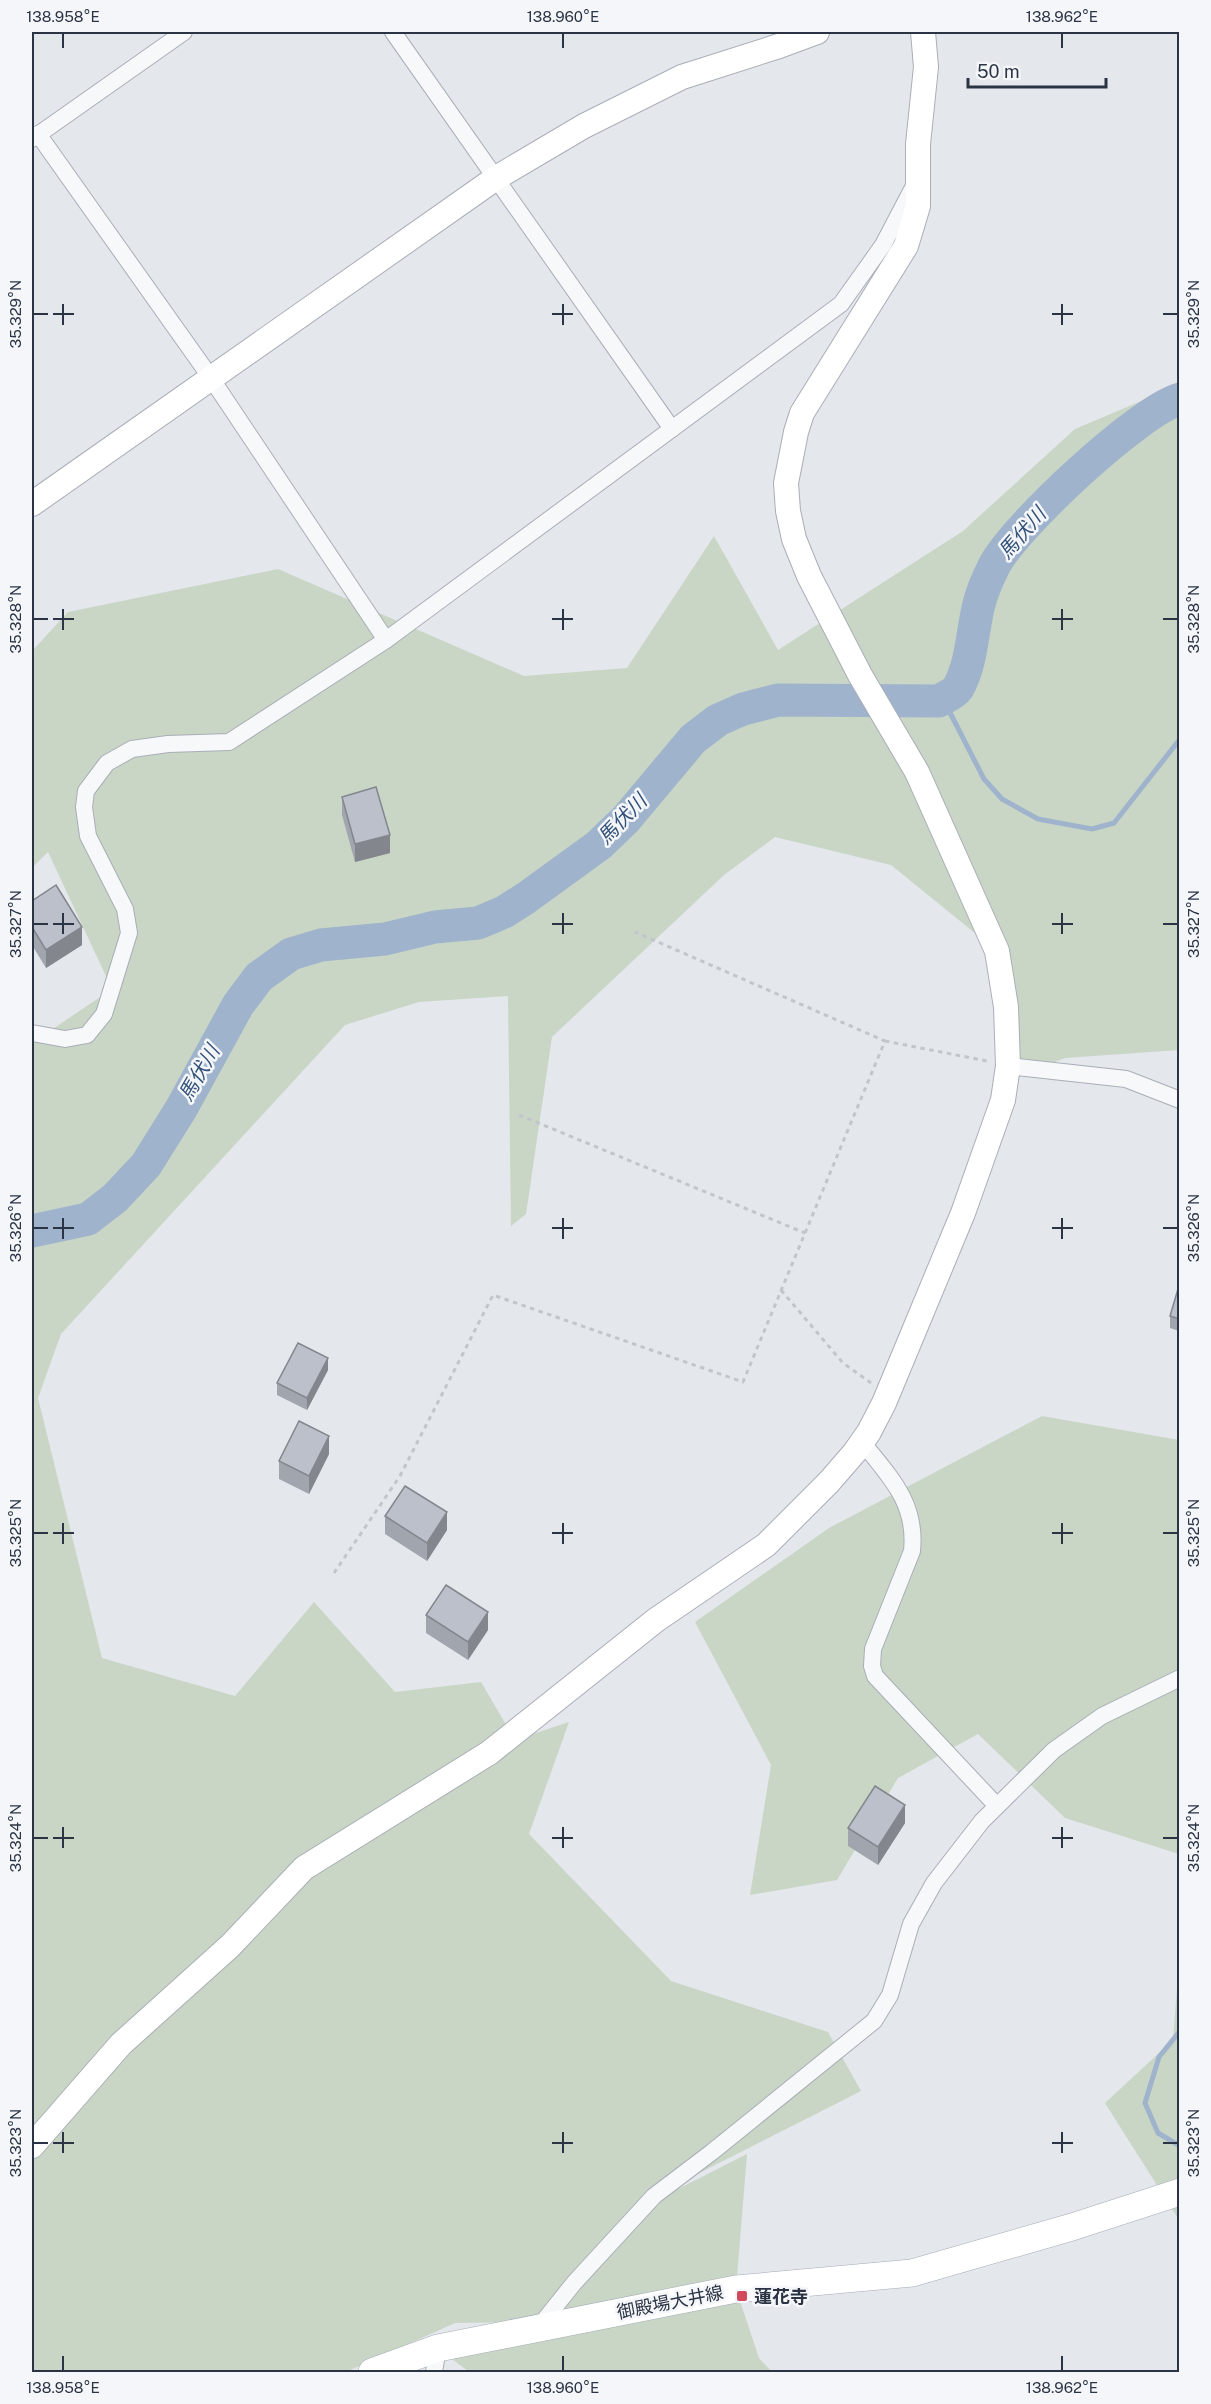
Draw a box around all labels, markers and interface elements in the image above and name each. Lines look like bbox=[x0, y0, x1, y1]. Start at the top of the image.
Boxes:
text: 138.958°E bbox=[26, 8, 100, 25]
text: 138.960°E bbox=[527, 8, 599, 25]
text: 138.962°E bbox=[1026, 8, 1098, 25]
scale bar bbox=[968, 51, 1106, 89]
text: 50 m bbox=[977, 61, 1020, 82]
text: 35.329°N bbox=[7, 280, 24, 348]
text: 35.329°N bbox=[1185, 280, 1202, 348]
water label: 馬伏川 bbox=[993, 501, 1052, 564]
text: 35.328°N bbox=[7, 585, 24, 653]
text: 35.328°N bbox=[1185, 585, 1202, 653]
water label: 馬伏川 bbox=[593, 788, 653, 849]
text: 35.327°N bbox=[7, 890, 24, 958]
text: 35.327°N bbox=[1185, 890, 1202, 958]
water label: 馬伏川 bbox=[174, 1039, 225, 1105]
text: 35.326°N bbox=[7, 1194, 24, 1262]
text: 35.326°N bbox=[1185, 1194, 1202, 1262]
text: 35.325°N bbox=[7, 1499, 24, 1567]
text: 35.325°N bbox=[1185, 1499, 1202, 1567]
text: 35.324°N bbox=[7, 1804, 24, 1872]
text: 35.324°N bbox=[1185, 1804, 1202, 1872]
text: 35.323°N bbox=[7, 2109, 24, 2177]
text: 35.323°N bbox=[1185, 2109, 1202, 2177]
street label: 御殿場大井線 bbox=[615, 2281, 725, 2323]
place label: 蓮花寺 bbox=[754, 2286, 808, 2307]
marker: 蓮花寺 bbox=[735, 2289, 749, 2303]
text: 138.958°E bbox=[26, 2379, 100, 2396]
text: 138.960°E bbox=[527, 2379, 599, 2396]
text: 138.962°E bbox=[1026, 2379, 1098, 2396]

